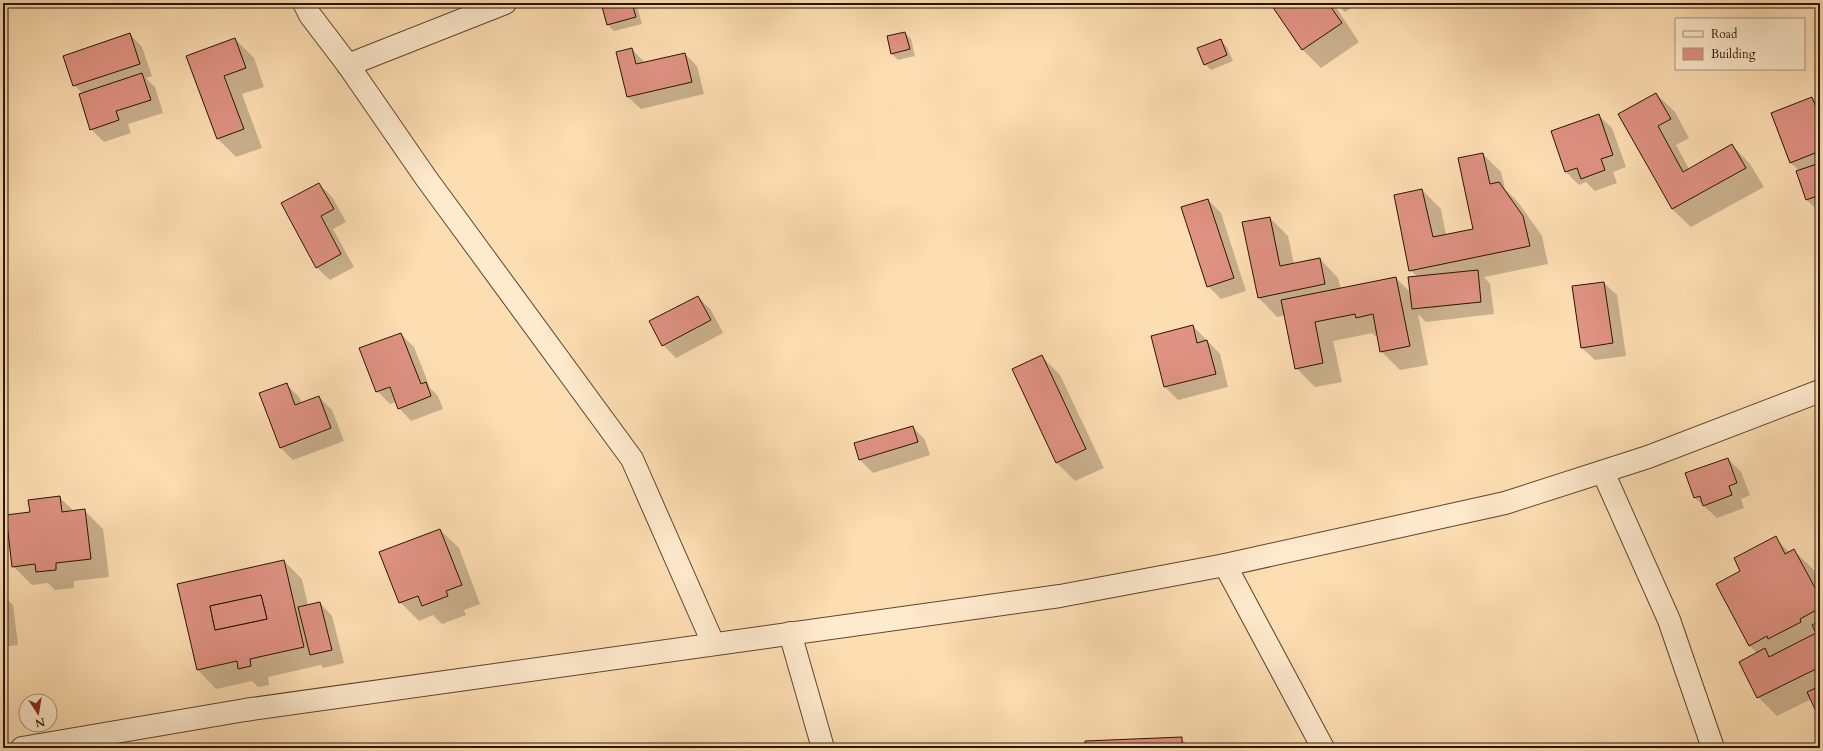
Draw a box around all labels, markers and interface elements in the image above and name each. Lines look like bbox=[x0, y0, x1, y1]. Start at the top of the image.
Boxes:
legend bbox=[1675, 18, 1805, 70]
text: Road bbox=[1711, 26, 1738, 42]
text: Building bbox=[1711, 46, 1756, 62]
north arrow bbox=[18, 693, 58, 733]
text: N bbox=[33, 714, 46, 731]

